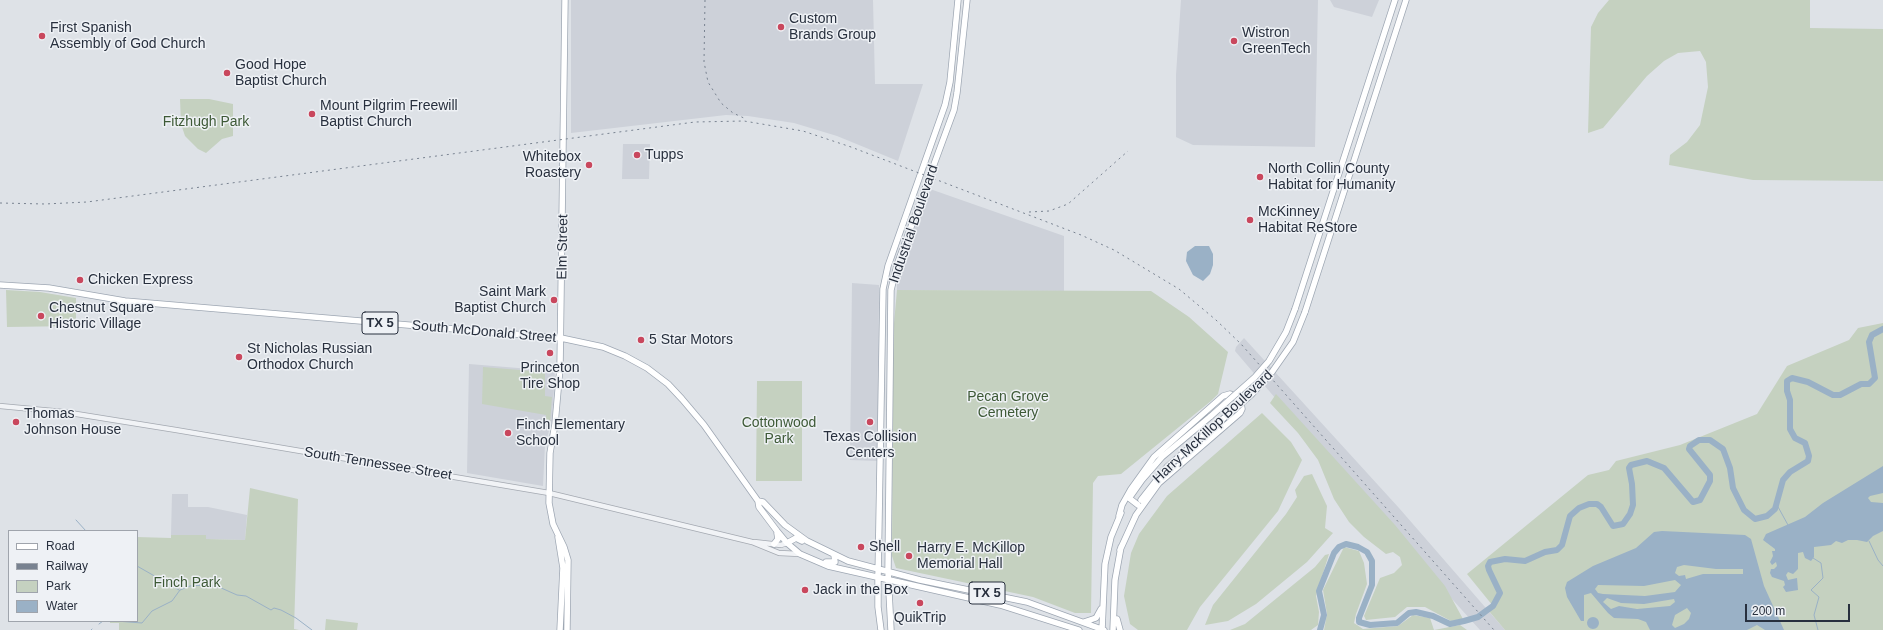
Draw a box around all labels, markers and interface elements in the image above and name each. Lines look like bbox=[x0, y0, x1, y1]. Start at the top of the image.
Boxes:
place label: Custom Brands Group bbox=[789, 11, 876, 44]
place label: First Spanish Assembly of God Church bbox=[50, 20, 206, 52]
marker: Custom Brands Group bbox=[776, 22, 786, 32]
place label: Wistron GreenTech bbox=[1242, 25, 1310, 58]
marker: First Spanish Assembly of God Church bbox=[37, 31, 47, 41]
marker: Wistron GreenTech bbox=[1229, 36, 1239, 46]
place label: Good Hope Baptist Church bbox=[235, 57, 327, 90]
marker: Good Hope Baptist Church bbox=[222, 68, 232, 78]
place label: Mount Pilgrim Freewill Baptist Church bbox=[320, 98, 458, 130]
marker: Mount Pilgrim Freewill Baptist Church bbox=[307, 109, 317, 119]
park label: Fitzhugh Park bbox=[163, 114, 249, 130]
place label: Tupps bbox=[645, 147, 683, 163]
place label: Whitebox Roastery bbox=[523, 149, 581, 182]
marker: Tupps bbox=[632, 150, 642, 160]
marker: Whitebox Roastery bbox=[584, 160, 594, 170]
place label: North Collin County Habitat for Humanity bbox=[1268, 161, 1396, 194]
street label: Industrial Boulevard bbox=[886, 163, 942, 285]
marker: North Collin County Habitat for Humanity bbox=[1255, 172, 1265, 182]
place label: McKinney Habitat ReStore bbox=[1258, 204, 1358, 236]
street label: Elm Street bbox=[554, 214, 572, 280]
marker: McKinney Habitat ReStore bbox=[1245, 215, 1255, 225]
place label: Chicken Express bbox=[88, 272, 193, 288]
marker: Chicken Express bbox=[75, 275, 85, 285]
place label: Saint Mark Baptist Church bbox=[454, 284, 546, 316]
marker: Saint Mark Baptist Church bbox=[549, 295, 559, 305]
place label: Chestnut Square Historic Village bbox=[49, 300, 154, 332]
marker: Chestnut Square Historic Village bbox=[36, 311, 46, 321]
road number: TX 5 bbox=[362, 312, 398, 334]
street label: South McDonald Street bbox=[411, 317, 557, 347]
place label: 5 Star Motors bbox=[649, 332, 733, 348]
marker: 5 Star Motors bbox=[636, 335, 646, 345]
place label: St Nicholas Russian Orthodox Church bbox=[247, 341, 372, 374]
marker: Princeton Tire Shop bbox=[545, 348, 555, 358]
marker: St Nicholas Russian Orthodox Church bbox=[234, 352, 244, 362]
place label: Princeton Tire Shop bbox=[520, 360, 580, 392]
street label: Harry McKillop Boulevard bbox=[1150, 367, 1276, 487]
park label: Pecan Grove Cemetery bbox=[967, 389, 1049, 422]
place label: Thomas Johnson House bbox=[24, 406, 121, 438]
park label: Cottonwood Park bbox=[742, 415, 816, 448]
marker: Thomas Johnson House bbox=[11, 417, 21, 427]
place label: Finch Elementary School bbox=[516, 417, 625, 450]
marker: Texas Collision Centers bbox=[865, 417, 875, 427]
marker: Finch Elementary School bbox=[503, 428, 513, 438]
place label: Texas Collision Centers bbox=[823, 429, 917, 462]
street label: South Tennessee Street bbox=[303, 444, 453, 484]
legend bbox=[8, 530, 138, 622]
text: Road bbox=[46, 539, 75, 553]
place label: Shell bbox=[869, 539, 900, 555]
place label: Harry E. McKillop Memorial Hall bbox=[917, 540, 1025, 572]
marker: Shell bbox=[856, 542, 866, 552]
marker: Harry E. McKillop Memorial Hall bbox=[904, 551, 914, 561]
text: Railway bbox=[46, 559, 88, 573]
park label: Finch Park bbox=[154, 575, 220, 591]
text: Park bbox=[46, 579, 71, 593]
place label: Jack in the Box bbox=[813, 582, 908, 598]
road number: TX 5 bbox=[969, 582, 1005, 604]
marker: Jack in the Box bbox=[800, 585, 810, 595]
scale bar bbox=[1747, 596, 1852, 622]
marker: QuikTrip bbox=[915, 598, 925, 608]
text: Water bbox=[46, 599, 78, 613]
text: 200 m bbox=[1752, 604, 1785, 618]
place label: QuikTrip bbox=[894, 610, 946, 626]

